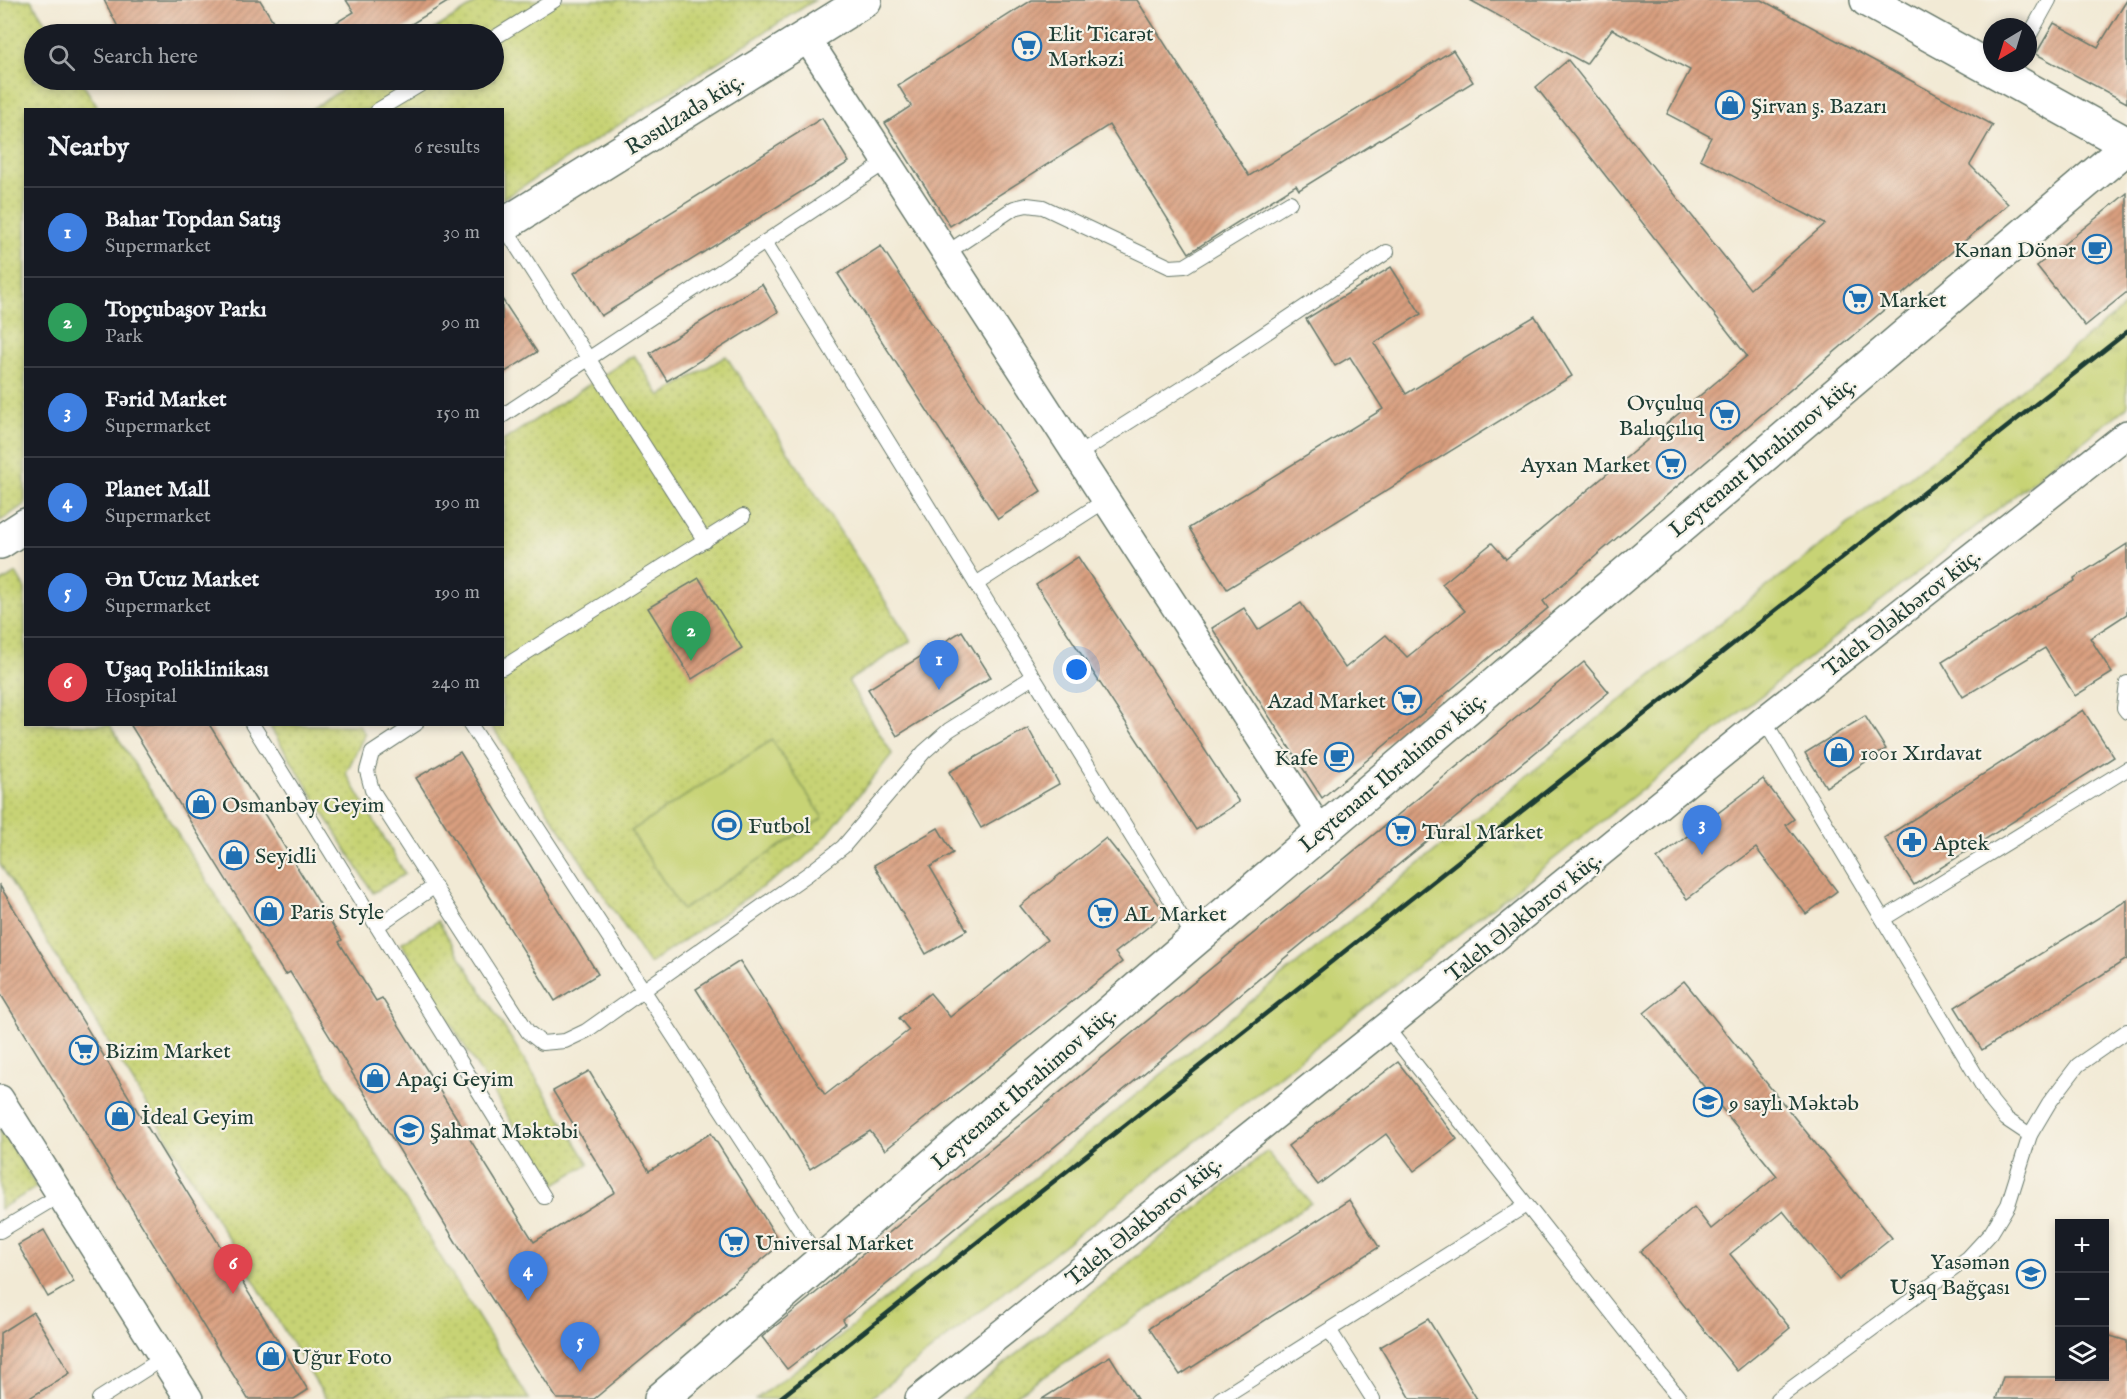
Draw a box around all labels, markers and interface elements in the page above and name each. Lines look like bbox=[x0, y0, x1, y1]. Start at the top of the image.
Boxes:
north arrow bbox=[1983, 18, 2037, 72]
place label: Elit Ticarət Mərkəzi bbox=[1048, 21, 1154, 74]
search box bbox=[24, 24, 504, 90]
supermarket icon: Elit Ticarət Mərkəzi bbox=[1011, 30, 1043, 62]
icon: search bbox=[45, 41, 78, 74]
text: Search here bbox=[93, 43, 198, 71]
street label: Rəsulzadə küç. bbox=[620, 67, 750, 162]
shop icon: Şirvan ş. Bazarı bbox=[1714, 89, 1746, 121]
place label: Şirvan ş. Bazarı bbox=[1751, 93, 1887, 121]
text: Nearby bbox=[48, 131, 129, 164]
text: 6 results bbox=[414, 135, 480, 160]
text: Bahar Topdan Satış bbox=[105, 206, 281, 234]
text: 1 bbox=[64, 220, 71, 245]
text: 30 m bbox=[443, 220, 480, 245]
cafe icon: Kənan Dönər bbox=[2081, 233, 2113, 265]
text: Supermarket bbox=[105, 234, 211, 259]
place label: Kənan Dönər bbox=[1954, 237, 2076, 265]
supermarket icon: Market bbox=[1842, 283, 1874, 315]
place label: Market bbox=[1879, 287, 1947, 315]
text: Topçubaşov Parkı bbox=[105, 296, 267, 324]
text: 2 bbox=[63, 310, 72, 335]
text: 90 m bbox=[442, 310, 480, 335]
text: Park bbox=[105, 324, 143, 349]
street label: Leytenant Ibrahimov küç. bbox=[1664, 371, 1863, 544]
text: Fərid Market bbox=[105, 386, 227, 414]
place label: Ovçuluq Balıqçılıq bbox=[1619, 390, 1705, 443]
supermarket icon: Ovçuluq Balıqçılıq bbox=[1709, 399, 1741, 431]
text: 3 bbox=[64, 400, 71, 425]
text: 150 m bbox=[436, 400, 480, 425]
text: Supermarket bbox=[105, 414, 211, 439]
supermarket icon: Ayxan Market bbox=[1655, 448, 1687, 480]
place label: Ayxan Market bbox=[1520, 452, 1650, 480]
text: Planet Mall bbox=[105, 476, 210, 504]
text: 4 bbox=[63, 490, 72, 515]
text: 190 m bbox=[434, 490, 480, 515]
text: Supermarket bbox=[105, 504, 211, 529]
street label: Taleh Ələkbərov küç. bbox=[1818, 543, 1987, 684]
text: Ən Ucuz Market bbox=[105, 566, 259, 594]
text: 5 bbox=[64, 580, 71, 605]
text: 190 m bbox=[434, 580, 480, 605]
text: Supermarket bbox=[105, 594, 211, 619]
pin: 2 bbox=[672, 612, 710, 661]
pin: 1 bbox=[920, 640, 958, 690]
your location bbox=[1062, 655, 1091, 684]
text: Uşaq Poliklinikası bbox=[105, 656, 269, 684]
text: 6 bbox=[63, 670, 72, 695]
text: 240 m bbox=[431, 670, 480, 695]
text: Hospital bbox=[105, 684, 177, 709]
supermarket icon: Azad Market bbox=[1391, 684, 1423, 716]
street label: Leytenant Ibrahimov küç. bbox=[1294, 686, 1493, 859]
place label: Azad Market bbox=[1266, 688, 1386, 716]
shop icon: 1001 Xırdavat bbox=[1823, 736, 1855, 768]
place label: 1001 Xırdavat bbox=[1860, 740, 1983, 768]
cafe icon: Kafe bbox=[1323, 741, 1355, 773]
place label: Kafe bbox=[1275, 745, 1318, 773]
shop icon: Osmanbəy Geyim bbox=[185, 788, 217, 820]
place label: Osmanbəy Geyim bbox=[222, 792, 385, 820]
pin: 3 bbox=[1682, 806, 1722, 855]
sports icon: Futbol bbox=[711, 809, 743, 841]
place label: Futbol bbox=[748, 813, 810, 841]
supermarket icon: Tural Market bbox=[1385, 815, 1417, 847]
place label: Tural Market bbox=[1422, 819, 1544, 847]
pharmacy icon: Aptek bbox=[1896, 826, 1928, 858]
place label: Aptek bbox=[1932, 830, 1989, 858]
shop icon: Seyidli bbox=[218, 839, 250, 871]
place label: Seyidli bbox=[255, 843, 317, 871]
street label: Taleh Ələkbərov küç. bbox=[1440, 846, 1608, 989]
shop icon: Paris Style bbox=[253, 895, 285, 927]
supermarket icon: AL Market bbox=[1087, 897, 1119, 929]
place label: Paris Style bbox=[290, 899, 384, 927]
place label: AL Market bbox=[1123, 901, 1227, 929]
street label: Leytenant Ibrahimov küç. bbox=[926, 1000, 1123, 1177]
supermarket icon: Bizim Market bbox=[68, 1034, 100, 1066]
place label: Bizim Market bbox=[105, 1038, 231, 1066]
shop icon: Apaçi Geyim bbox=[359, 1062, 391, 1094]
place label: Apaçi Geyim bbox=[395, 1066, 514, 1094]
school or university icon: 9 saylı Məktəb bbox=[1692, 1086, 1724, 1118]
place label: 9 saylı Məktəb bbox=[1728, 1090, 1859, 1118]
shop icon: İdeal Geyim bbox=[104, 1100, 136, 1132]
place label: İdeal Geyim bbox=[141, 1104, 254, 1132]
school or university icon: Şahmat Məktəbi bbox=[393, 1114, 425, 1146]
place label: Şahmat Məktəbi bbox=[430, 1118, 579, 1146]
street label: Taleh Ələkbərov küç. bbox=[1060, 1150, 1228, 1293]
map controls bbox=[2055, 1219, 2109, 1381]
button: + bbox=[2055, 1219, 2109, 1273]
supermarket icon: Universal Market bbox=[718, 1226, 750, 1258]
place label: Universal Market bbox=[755, 1230, 914, 1258]
pin: 6 bbox=[214, 1244, 252, 1294]
place label: Yasəmən Uşaq Bağçası bbox=[1890, 1249, 2010, 1302]
pin: 4 bbox=[508, 1252, 548, 1301]
school or university icon: Yasəmən Uşaq Bağçası bbox=[2015, 1258, 2047, 1290]
button: − bbox=[2055, 1273, 2109, 1327]
pin: 5 bbox=[560, 1322, 600, 1372]
button: layers bbox=[2055, 1327, 2109, 1381]
shop icon: Uğur Foto bbox=[255, 1340, 287, 1372]
place label: Uğur Foto bbox=[292, 1344, 392, 1372]

